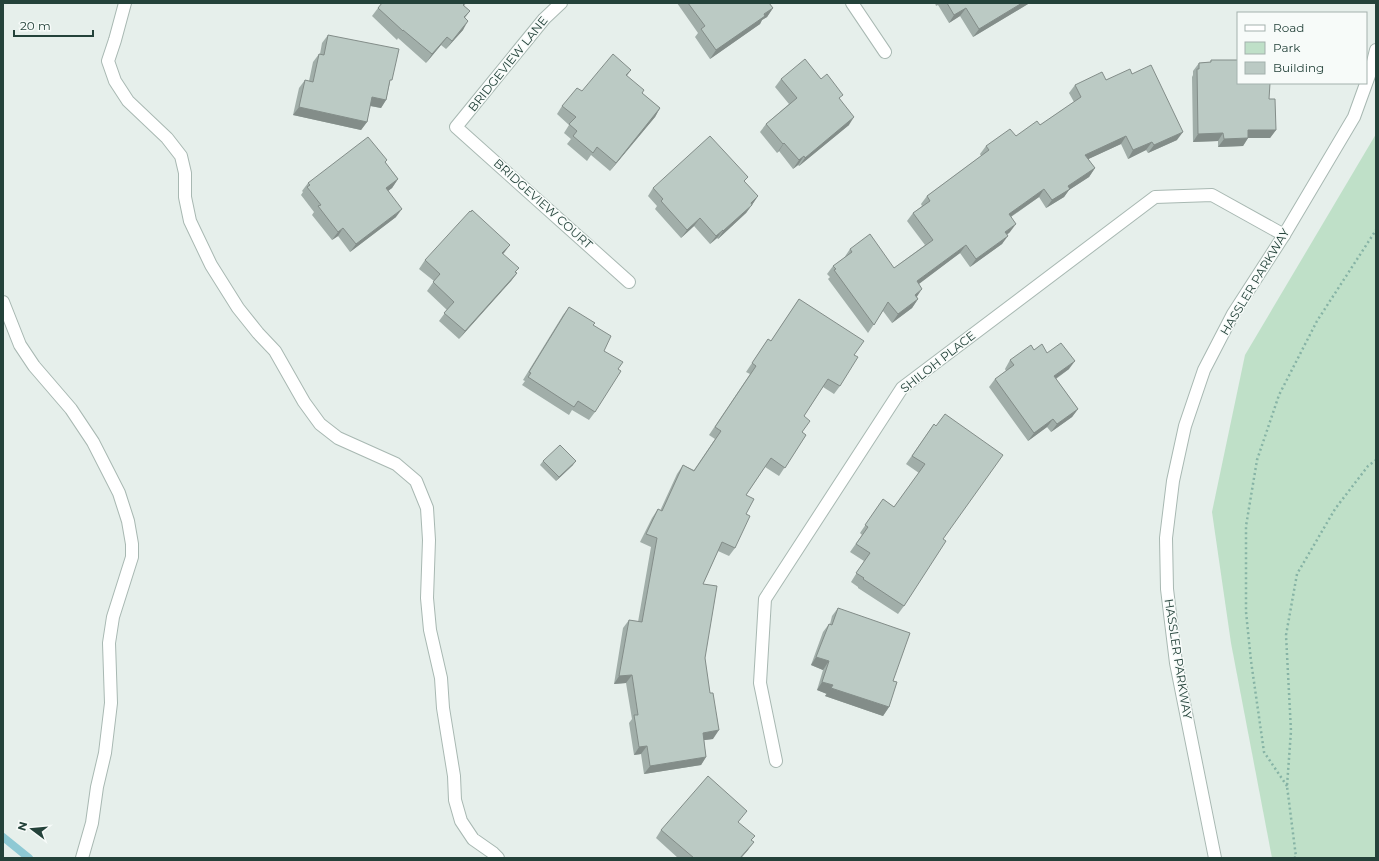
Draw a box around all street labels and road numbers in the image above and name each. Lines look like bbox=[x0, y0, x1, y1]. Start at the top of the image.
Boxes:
street label: BRIDGEVIEW LANE bbox=[465, 13, 551, 114]
street label: BRIDGEVIEW COURT bbox=[491, 155, 596, 252]
street label: HASSLER PARKWAY bbox=[1217, 225, 1293, 338]
street label: SHILOH PLACE bbox=[897, 328, 978, 396]
street label: HASSLER PARKWAY bbox=[1162, 597, 1196, 721]

